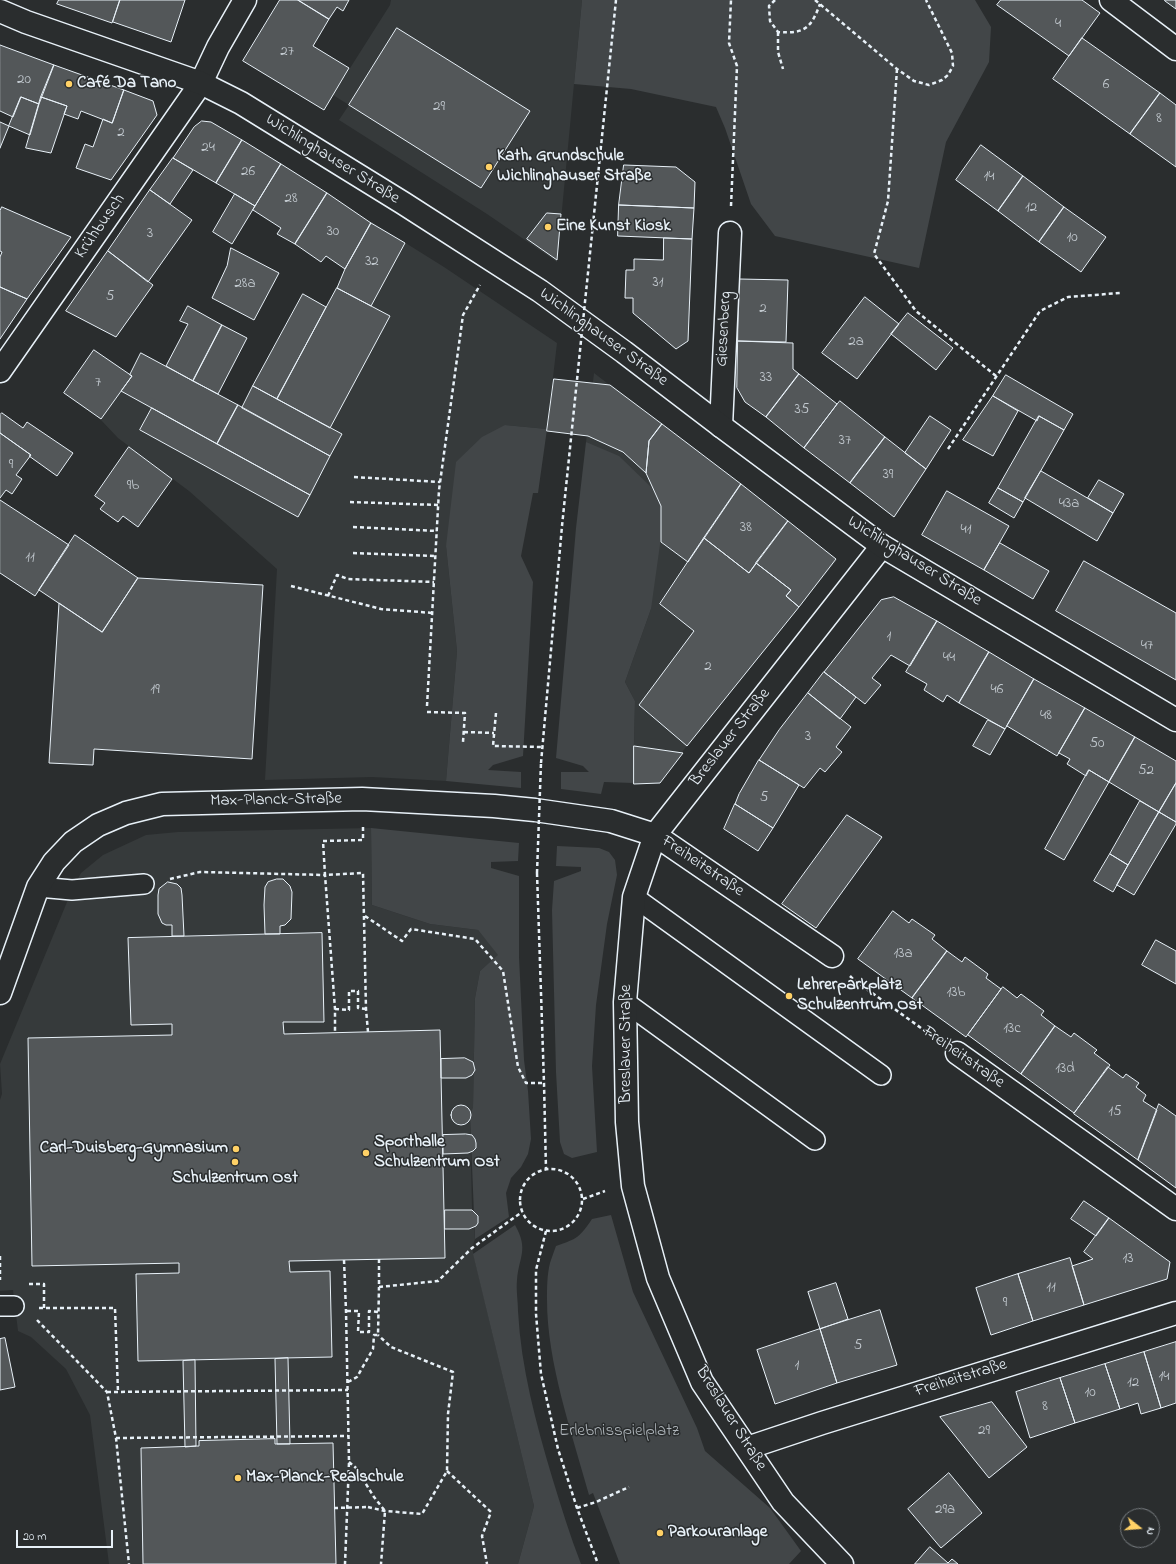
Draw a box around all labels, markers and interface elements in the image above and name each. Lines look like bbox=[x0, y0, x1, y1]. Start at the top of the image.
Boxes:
house number: 4 bbox=[1055, 16, 1061, 34]
house number: 27 bbox=[280, 44, 294, 62]
house number: 20 bbox=[17, 72, 31, 90]
place label: Café Da Tano bbox=[77, 74, 176, 94]
house number: 6 bbox=[1103, 77, 1109, 95]
marker: Café Da Tano bbox=[64, 79, 74, 89]
house number: 29 bbox=[433, 99, 445, 117]
street label: Wichlinghauser Straße bbox=[261, 110, 403, 210]
house number: 8 bbox=[1156, 111, 1162, 129]
house number: 2 bbox=[117, 125, 125, 143]
house number: 24 bbox=[201, 140, 215, 158]
place label: Kath. Grundschule Wichlinghauser Straße bbox=[497, 147, 651, 187]
marker: Kath. Grundschule Wichlinghauser Straße bbox=[484, 162, 494, 172]
house number: 26 bbox=[241, 164, 255, 182]
house number: 14 bbox=[984, 169, 994, 187]
street label: Krühbusch bbox=[71, 191, 131, 263]
house number: 28 bbox=[284, 191, 298, 209]
house number: 12 bbox=[1025, 200, 1037, 218]
place label: Eine Kunst Kiosk bbox=[556, 217, 671, 237]
marker: Eine Kunst Kiosk bbox=[543, 222, 553, 232]
house number: 30 bbox=[327, 224, 339, 242]
house number: 3 bbox=[147, 226, 153, 244]
house number: 10 bbox=[1066, 230, 1078, 248]
house number: 32 bbox=[365, 254, 379, 272]
house number: 31 bbox=[653, 275, 663, 293]
house number: 28a bbox=[234, 276, 256, 294]
street label: Wichlinghauser Straße bbox=[535, 284, 671, 392]
house number: 5 bbox=[106, 289, 114, 307]
street label: Giesenberg bbox=[713, 291, 737, 367]
house number: 2 bbox=[759, 301, 767, 319]
house number: 2a bbox=[848, 334, 864, 352]
house number: 33 bbox=[760, 370, 772, 388]
house number: 7 bbox=[95, 375, 101, 393]
house number: 35 bbox=[795, 402, 809, 420]
house number: 37 bbox=[839, 433, 851, 451]
house number: 9 bbox=[9, 457, 13, 475]
house number: 39 bbox=[883, 467, 893, 485]
house number: 9b bbox=[127, 478, 139, 496]
house number: 43a bbox=[1059, 496, 1079, 514]
street label: Wichlinghauser Straße bbox=[843, 512, 985, 612]
house number: 38 bbox=[740, 520, 752, 538]
house number: 41 bbox=[961, 522, 971, 540]
house number: 11 bbox=[25, 550, 35, 568]
house number: 1 bbox=[887, 629, 891, 647]
house number: 47 bbox=[1141, 638, 1153, 656]
house number: 44 bbox=[943, 650, 955, 668]
house number: 2 bbox=[704, 659, 712, 677]
house number: 19 bbox=[150, 682, 160, 700]
house number: 46 bbox=[991, 682, 1003, 700]
street label: Breslauer Straße bbox=[686, 685, 776, 791]
house number: 48 bbox=[1040, 708, 1052, 726]
house number: 3 bbox=[805, 729, 811, 747]
house number: 50 bbox=[1089, 736, 1105, 754]
house number: 52 bbox=[1138, 763, 1154, 781]
street label: Max-Planck-Straße bbox=[210, 790, 342, 812]
house number: 5 bbox=[760, 790, 768, 808]
street label: Freiheitstraße bbox=[657, 832, 747, 902]
house number: 13a bbox=[893, 946, 913, 964]
place label: Lehrerparkplatz Schulzentrum Ost bbox=[797, 976, 923, 1016]
street label: Breslauer Straße bbox=[617, 984, 637, 1104]
house number: 13b bbox=[947, 985, 965, 1003]
marker: Lehrerparkplatz Schulzentrum Ost bbox=[784, 991, 794, 1001]
house number: 13c bbox=[1003, 1021, 1021, 1039]
street label: Freiheitstraße bbox=[918, 1022, 1008, 1094]
house number: 13d bbox=[1055, 1061, 1075, 1079]
house number: 15 bbox=[1108, 1104, 1122, 1122]
place label: Sporthalle Schulzentrum Ost bbox=[374, 1133, 500, 1173]
place label: Carl-Duisberg-Gymnasium bbox=[40, 1139, 228, 1159]
marker: Carl-Duisberg-Gymnasium bbox=[231, 1144, 241, 1154]
marker: Sporthalle Schulzentrum Ost bbox=[361, 1148, 371, 1158]
marker: Schulzentrum Ost bbox=[230, 1157, 240, 1167]
place label: Schulzentrum Ost bbox=[172, 1169, 298, 1189]
house number: 13 bbox=[1123, 1251, 1133, 1269]
house number: 11 bbox=[1046, 1280, 1056, 1298]
house number: 9 bbox=[1003, 1295, 1007, 1313]
house number: 5 bbox=[854, 1338, 862, 1356]
street label: Freiheitstraße bbox=[912, 1355, 1010, 1403]
house number: 1 bbox=[795, 1358, 799, 1376]
street label: Breslauer Straße bbox=[690, 1363, 770, 1475]
house number: 14 bbox=[1159, 1369, 1169, 1387]
house number: 12 bbox=[1127, 1375, 1139, 1393]
house number: 10 bbox=[1084, 1385, 1096, 1403]
house number: 8 bbox=[1042, 1399, 1048, 1417]
park label: Erlebnisspielplatz bbox=[559, 1422, 679, 1442]
house number: 29 bbox=[978, 1423, 990, 1441]
place label: Max-Planck-Realschule bbox=[246, 1468, 404, 1488]
marker: Max-Planck-Realschule bbox=[233, 1473, 243, 1483]
house number: 29a bbox=[935, 1502, 955, 1520]
north arrow bbox=[1120, 1508, 1160, 1548]
scale bar bbox=[18, 1522, 115, 1548]
place label: Parkouranlage bbox=[668, 1523, 767, 1543]
text: N bbox=[1142, 1525, 1159, 1537]
text: 20 m bbox=[23, 1528, 46, 1546]
marker: Parkouranlage bbox=[655, 1528, 665, 1538]

